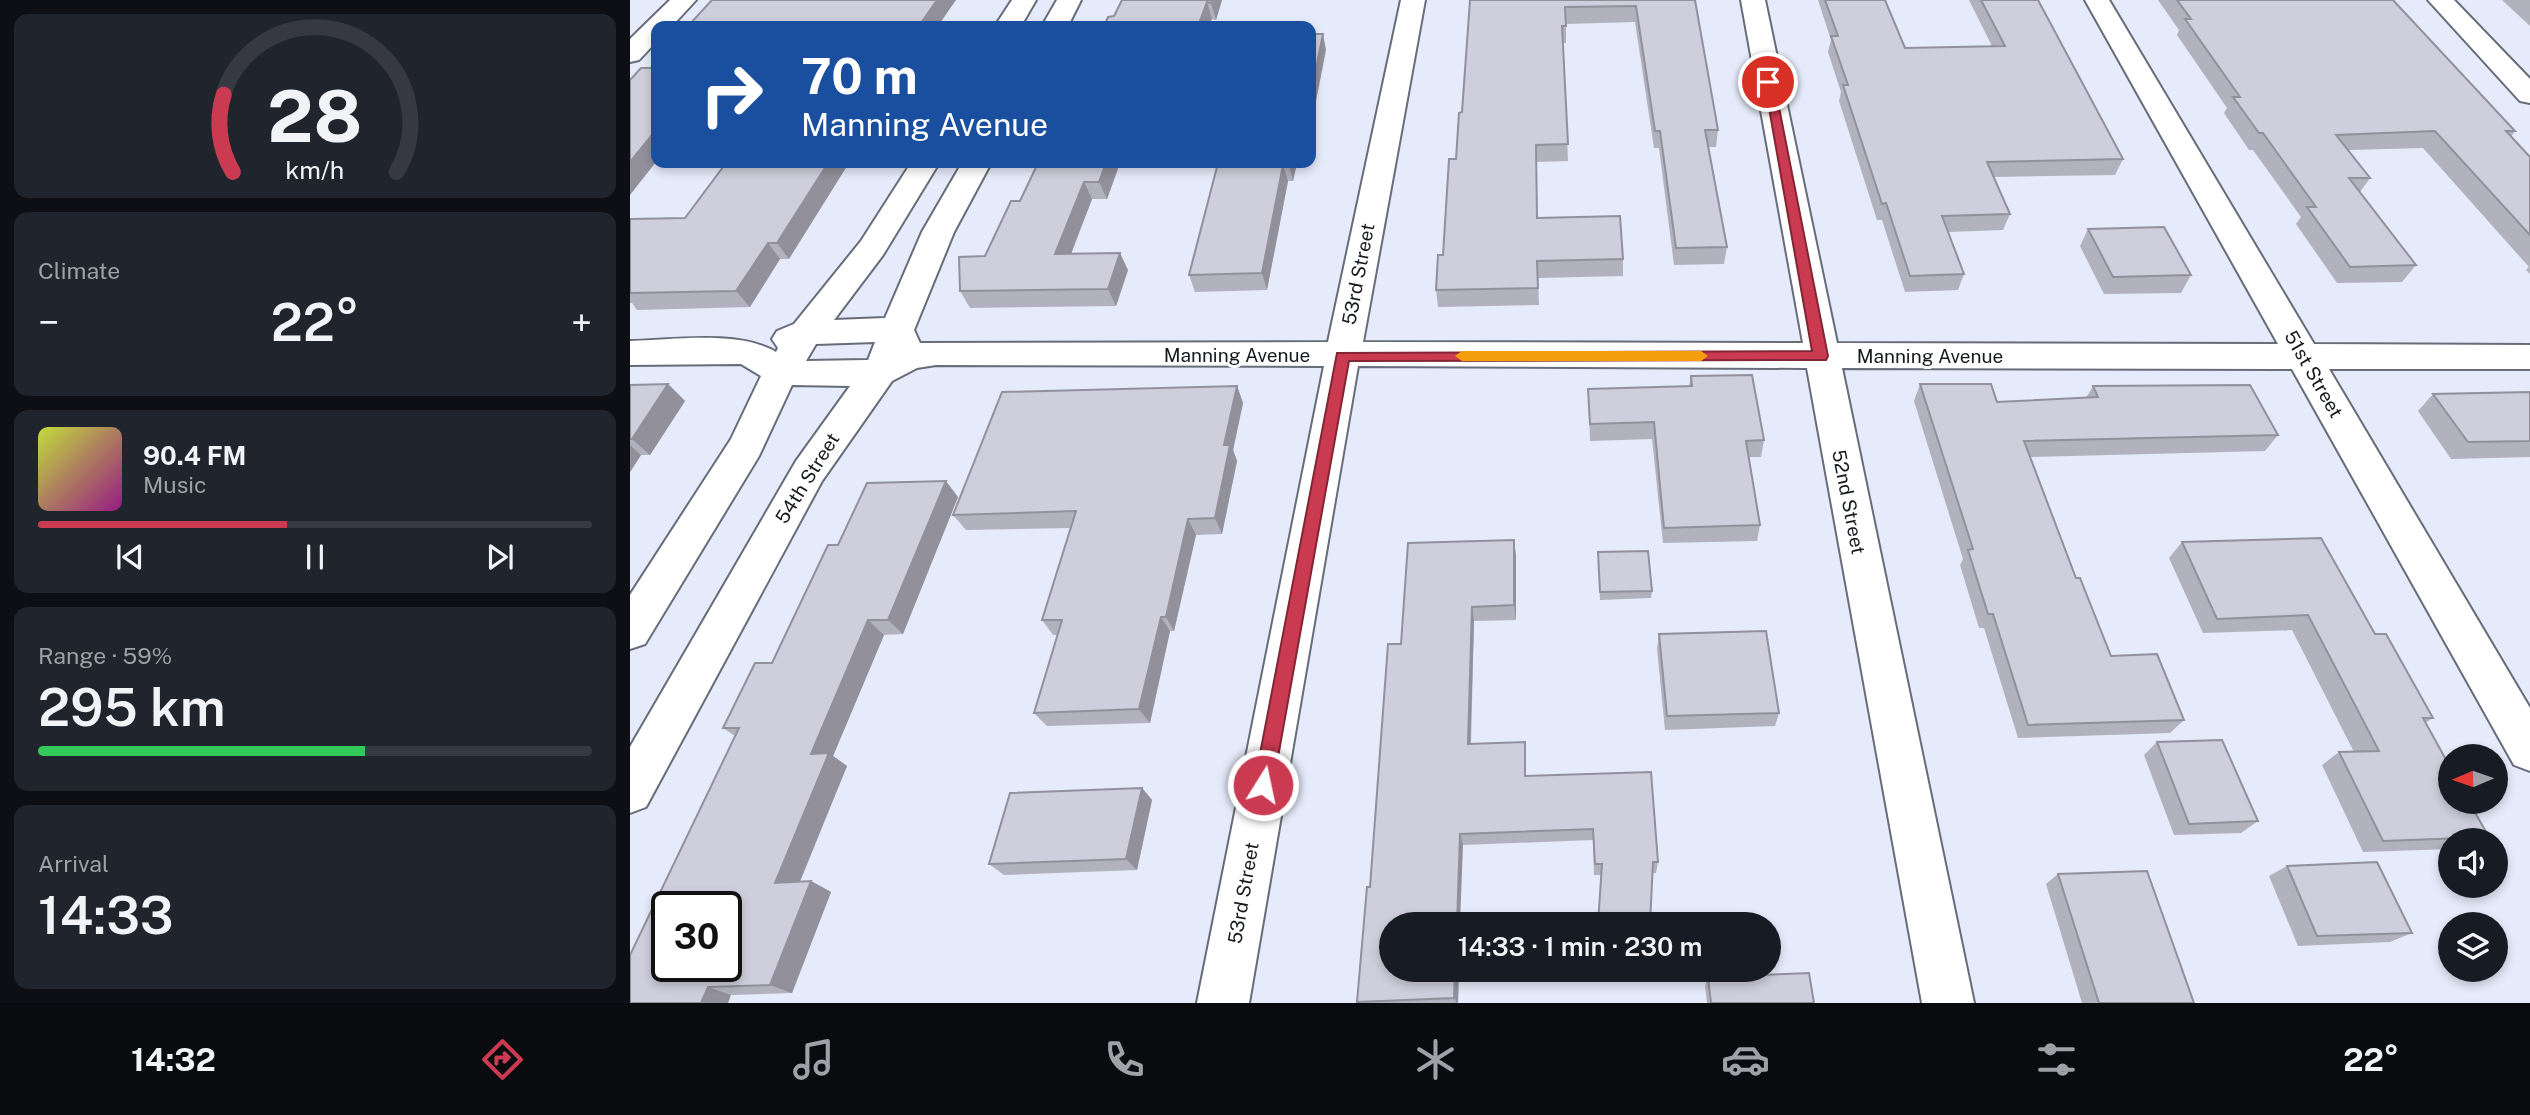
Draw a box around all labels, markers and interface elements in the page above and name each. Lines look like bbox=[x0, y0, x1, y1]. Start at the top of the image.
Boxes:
text: 70 m bbox=[801, 47, 918, 105]
icon: right bbox=[686, 49, 777, 140]
pin bbox=[1738, 52, 1798, 112]
icon: arrive bbox=[1749, 63, 1787, 101]
text: 28 bbox=[267, 73, 363, 158]
text: Manning Avenue bbox=[801, 106, 1048, 143]
text: km/h bbox=[286, 155, 344, 185]
street label: 53rd Street bbox=[1337, 221, 1379, 327]
text: Climate bbox=[38, 257, 120, 284]
text: 22° bbox=[271, 292, 359, 353]
text: − bbox=[38, 300, 59, 345]
text: + bbox=[571, 300, 592, 345]
street label: 51st Street bbox=[2280, 327, 2348, 421]
street label: Manning Avenue bbox=[1164, 344, 1310, 366]
street label: Manning Avenue bbox=[1857, 345, 2003, 367]
street label: 54th Street bbox=[770, 429, 844, 527]
text: 90.4 FM bbox=[143, 440, 246, 471]
street label: 52nd Street bbox=[1828, 448, 1870, 556]
text: Music bbox=[143, 471, 207, 498]
icon: previous bbox=[111, 538, 149, 576]
icon: pause bbox=[296, 538, 334, 576]
icon: next bbox=[481, 538, 519, 576]
text: Range · 59% bbox=[38, 642, 172, 669]
text: 295 km bbox=[38, 677, 226, 738]
north arrow bbox=[2438, 744, 2508, 814]
map controls bbox=[2438, 744, 2508, 982]
position arrow bbox=[1226, 748, 1300, 822]
button: sound bbox=[2438, 828, 2508, 898]
street label: 53rd Street bbox=[1223, 840, 1263, 946]
text: Arrival bbox=[38, 850, 109, 877]
text: 14:33 bbox=[38, 885, 173, 946]
speed limit sign: 30 bbox=[651, 891, 742, 982]
button: layers bbox=[2438, 912, 2508, 982]
text: 14:33 · 1 min · 230 m bbox=[1458, 931, 1702, 962]
icon: directions bbox=[478, 1035, 527, 1084]
icon: music bbox=[789, 1035, 838, 1084]
icon: phone bbox=[1100, 1035, 1149, 1084]
icon: climate bbox=[1411, 1035, 1460, 1084]
icon: car bbox=[1721, 1035, 1770, 1084]
icon: filters bbox=[2032, 1035, 2081, 1084]
text: 14:32 bbox=[131, 1041, 216, 1078]
text: 22° bbox=[2343, 1041, 2399, 1078]

